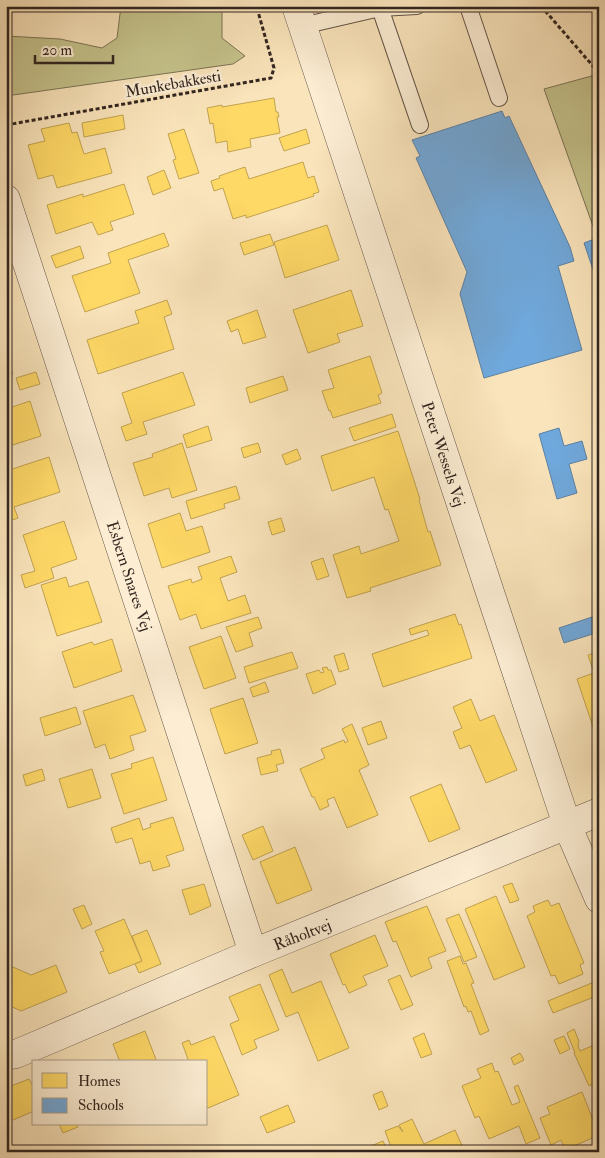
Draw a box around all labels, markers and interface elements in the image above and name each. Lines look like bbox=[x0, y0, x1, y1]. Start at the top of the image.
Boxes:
scale bar bbox=[35, 32, 112, 64]
text: 20 m bbox=[42, 41, 72, 60]
street label: Munkebakkesti bbox=[124, 66, 223, 102]
street label: Peter Wessels Vej bbox=[417, 399, 469, 509]
street label: Esbern Snares Vej bbox=[102, 519, 156, 634]
street label: Råholtvej bbox=[271, 915, 334, 955]
legend bbox=[32, 1060, 208, 1126]
text: Homes bbox=[78, 1072, 120, 1091]
text: Schools bbox=[78, 1096, 124, 1115]

